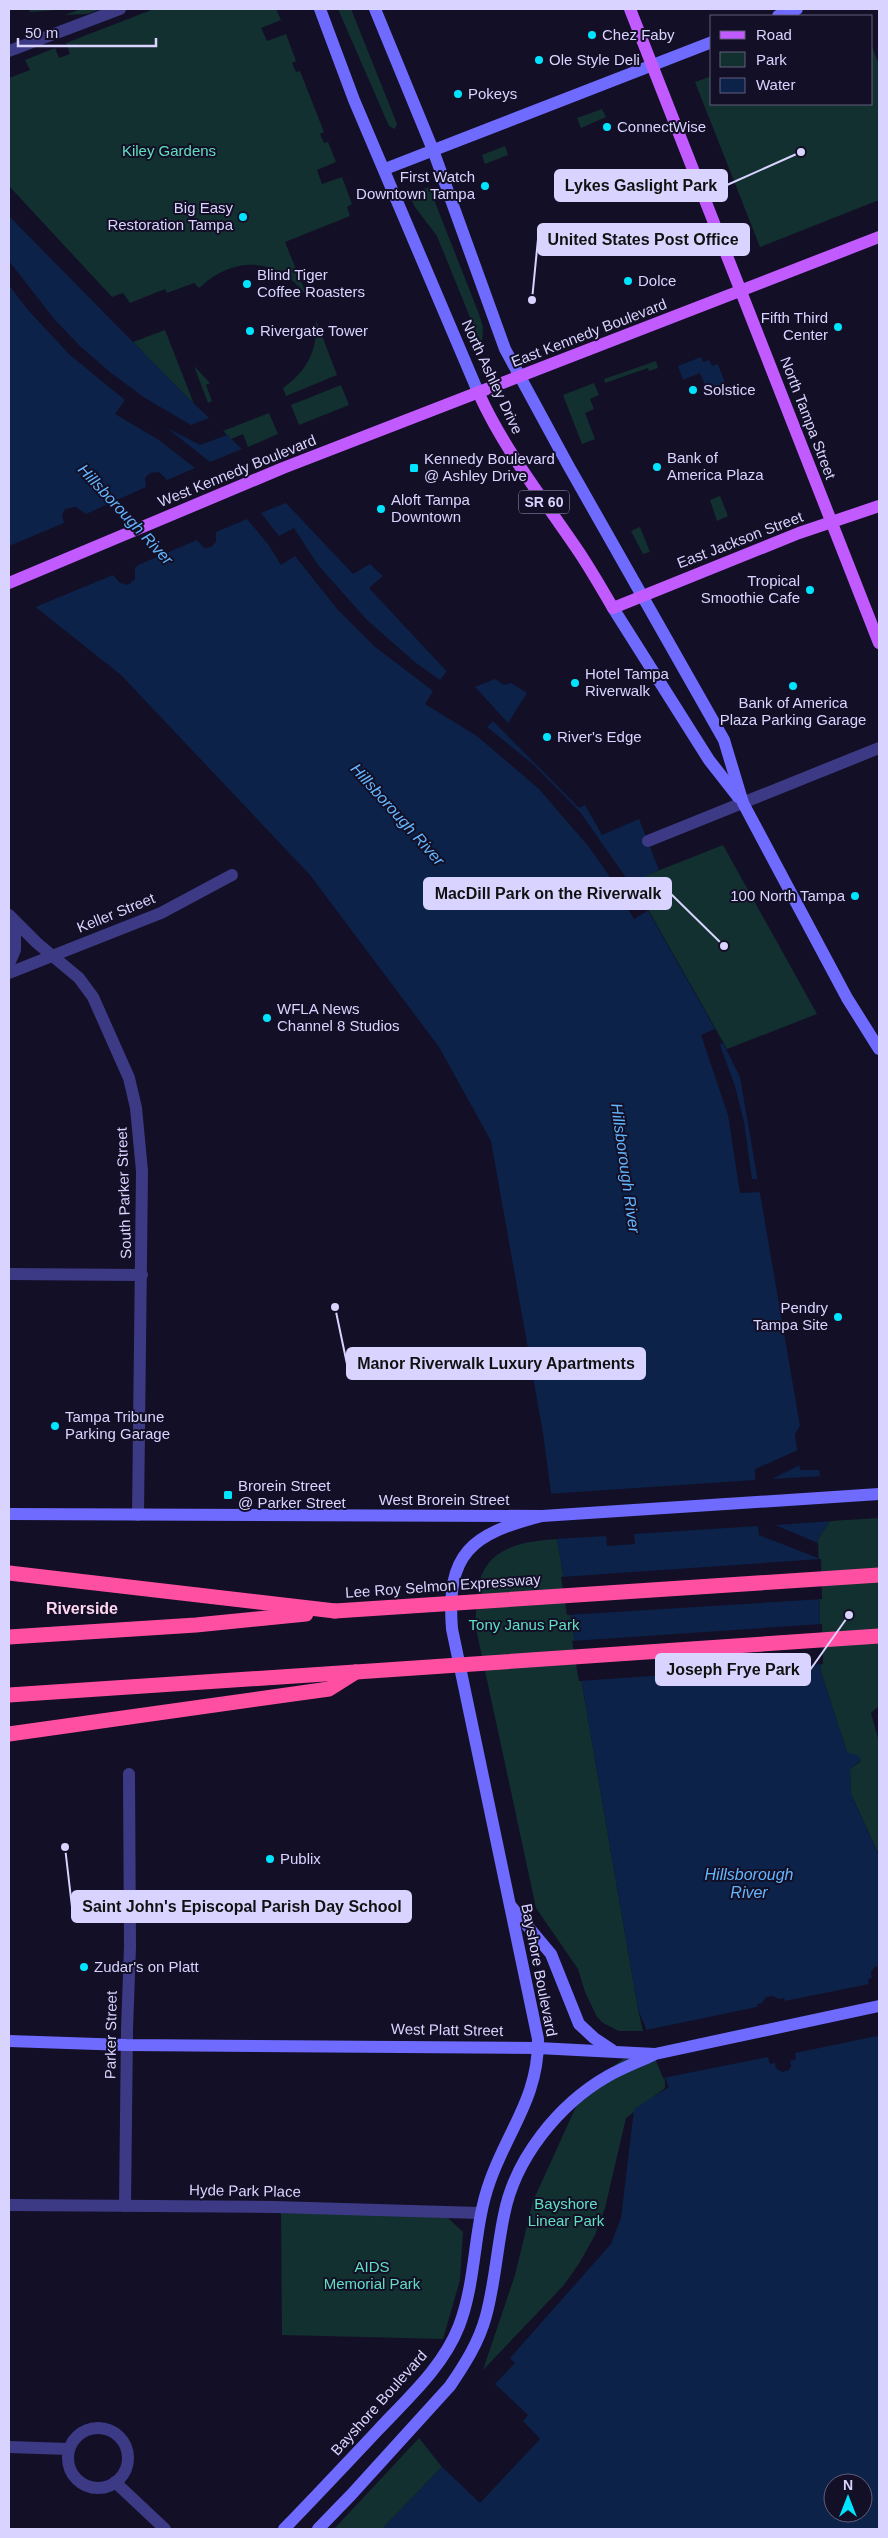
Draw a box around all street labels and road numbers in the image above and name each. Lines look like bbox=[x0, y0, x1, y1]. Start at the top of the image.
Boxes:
street label: East Kennedy Boulevard bbox=[509, 295, 669, 370]
street label: North Ashley Drive bbox=[459, 317, 526, 437]
street label: North Tampa Street bbox=[777, 354, 840, 482]
street label: West Kennedy Boulevard bbox=[155, 431, 318, 510]
road number: SR 60 bbox=[519, 491, 569, 514]
street label: East Jackson Street bbox=[675, 507, 806, 571]
street label: Keller Street bbox=[74, 889, 158, 936]
street label: South Parker Street bbox=[113, 1126, 134, 1259]
street label: West Brorein Street bbox=[379, 1491, 510, 1508]
street label: Lee Roy Selmon Expressway bbox=[345, 1570, 542, 1601]
street label: Bayshore Boulevard bbox=[518, 1902, 561, 2038]
street label: Parker Street bbox=[101, 1990, 120, 2079]
street label: West Platt Street bbox=[391, 2020, 504, 2039]
street label: Hyde Park Place bbox=[189, 2181, 301, 2200]
street label: Bayshore Boulevard bbox=[327, 2347, 430, 2459]

